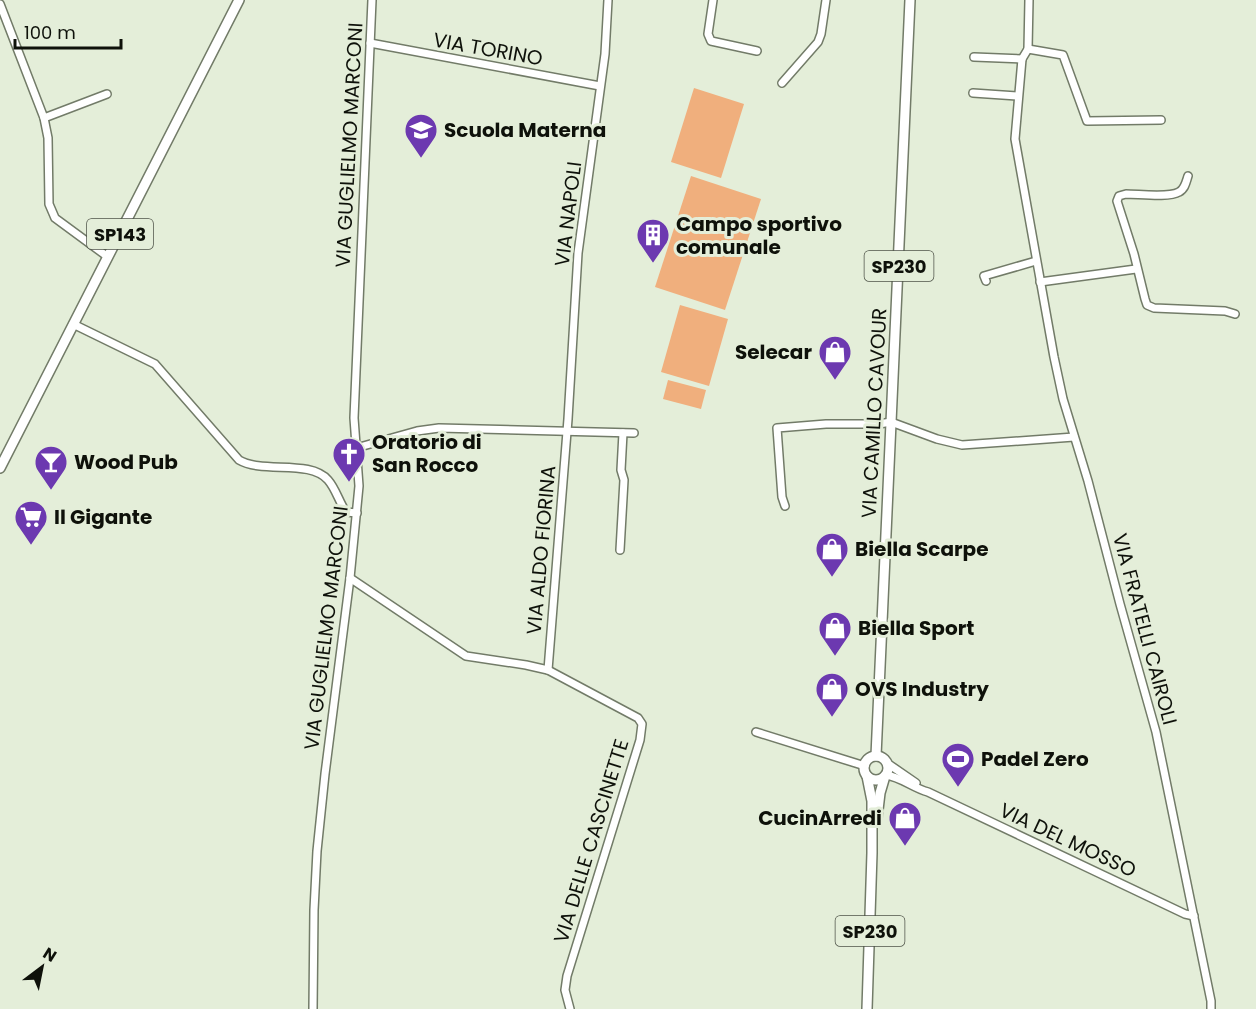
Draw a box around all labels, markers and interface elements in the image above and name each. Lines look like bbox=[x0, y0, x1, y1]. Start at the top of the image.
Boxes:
scale bar bbox=[15, 12, 122, 50]
text: 100 m bbox=[24, 20, 76, 45]
street label: VIA GUGLIELMO MARCONI bbox=[329, 22, 369, 268]
street label: VIA TORINO bbox=[431, 26, 545, 72]
school or university icon: Scuola Materna bbox=[403, 112, 439, 159]
place label: Scuola Materna bbox=[444, 116, 606, 144]
street label: VIA NAPOLI bbox=[548, 160, 588, 268]
place label: Campo sportivo comunale bbox=[676, 210, 842, 261]
building icon: Campo sportivo comunale bbox=[635, 217, 671, 264]
road number: SP143 bbox=[87, 219, 153, 249]
road number: SP230 bbox=[864, 251, 934, 281]
street label: VIA CAMILLO CAVOUR bbox=[855, 307, 893, 519]
shop icon: Selecar bbox=[817, 334, 853, 381]
place label: Selecar bbox=[735, 338, 812, 366]
place label: Oratorio di San Rocco bbox=[372, 428, 482, 479]
church icon: Oratorio di San Rocco bbox=[331, 436, 367, 483]
bar icon: Wood Pub bbox=[33, 444, 69, 491]
place label: Wood Pub bbox=[74, 448, 178, 476]
street label: VIA ALDO FIORINA bbox=[520, 464, 562, 636]
supermarket icon: Il Gigante bbox=[13, 499, 49, 546]
place label: Il Gigante bbox=[54, 503, 152, 531]
street label: VIA GUGLIELMO MARCONI bbox=[297, 504, 355, 752]
street label: VIA FRATELLI CAIROLI bbox=[1106, 530, 1184, 728]
shop icon: Biella Scarpe bbox=[814, 531, 850, 578]
place label: Biella Scarpe bbox=[855, 535, 988, 563]
shop icon: Biella Sport bbox=[817, 610, 853, 657]
place label: Biella Sport bbox=[858, 614, 974, 642]
shop icon: OVS Industry bbox=[814, 671, 850, 718]
place label: OVS Industry bbox=[855, 675, 989, 703]
street label: VIA DELLE CASCINETTE bbox=[547, 736, 635, 946]
sports icon: Padel Zero bbox=[940, 741, 976, 788]
place label: Padel Zero bbox=[981, 745, 1089, 773]
street label: VIA DEL MOSSO bbox=[995, 796, 1141, 884]
shop icon: CucinArredi bbox=[887, 800, 923, 847]
place label: CucinArredi bbox=[758, 804, 882, 832]
road number: SP230 bbox=[836, 916, 904, 946]
north arrow bbox=[12, 937, 72, 997]
text: N bbox=[38, 942, 61, 968]

